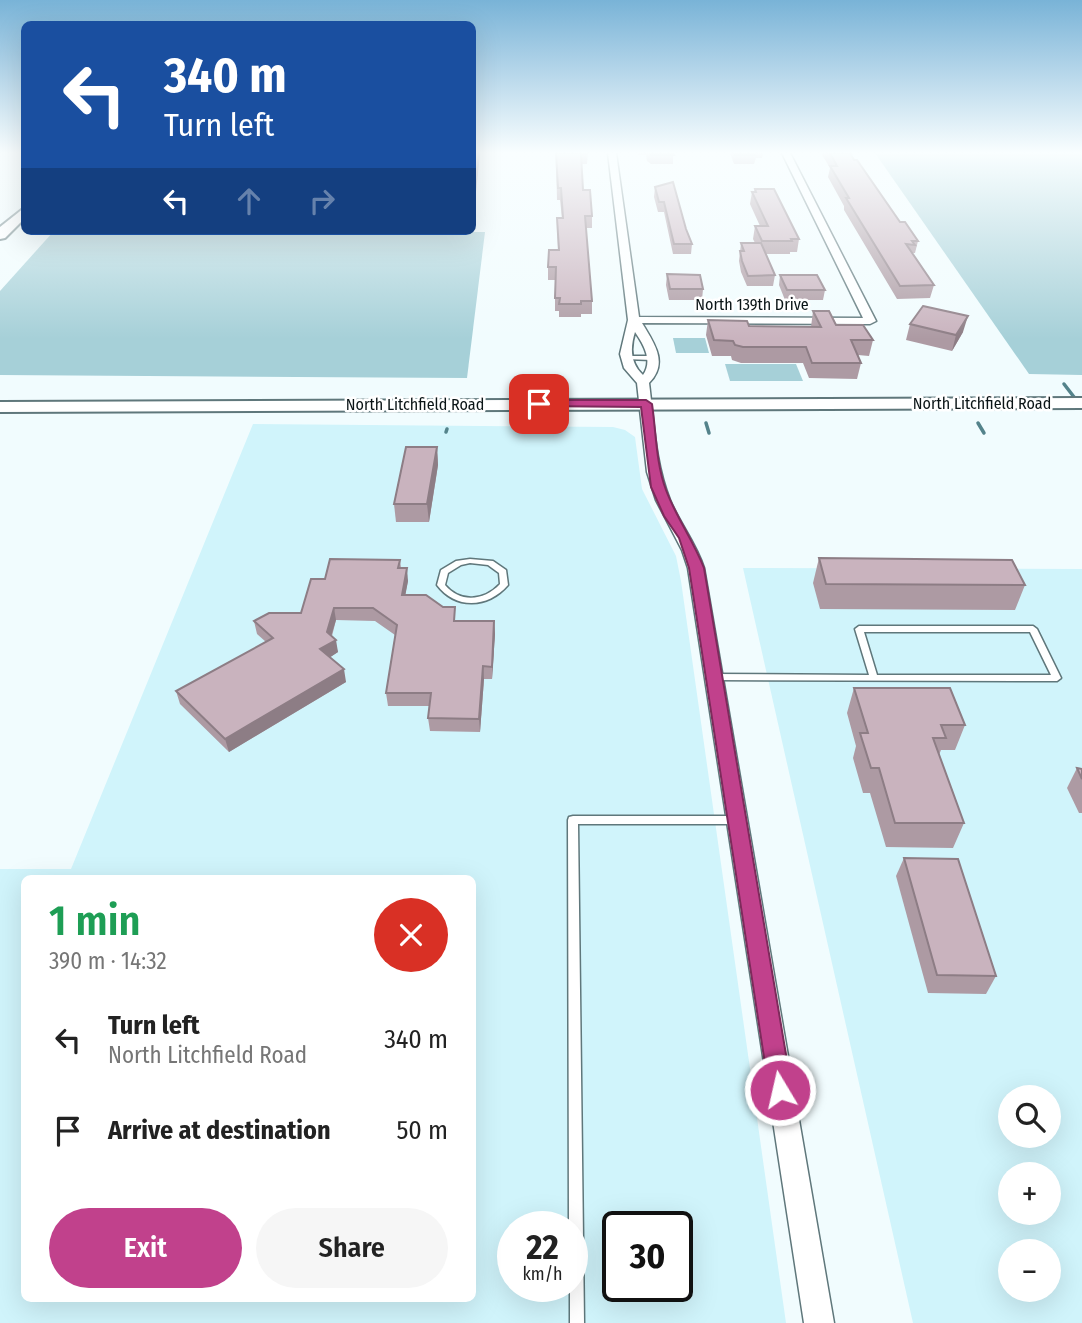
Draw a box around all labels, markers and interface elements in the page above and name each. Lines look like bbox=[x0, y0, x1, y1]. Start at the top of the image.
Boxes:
text: 340 m bbox=[164, 46, 287, 105]
icon: left bbox=[49, 49, 140, 140]
text: Turn left bbox=[164, 106, 274, 144]
icon: left bbox=[157, 182, 195, 220]
icon: ahead bbox=[230, 182, 268, 220]
icon: right bbox=[303, 182, 341, 220]
street label: North 139th Drive bbox=[695, 295, 809, 314]
pin bbox=[509, 374, 569, 434]
icon: arrive bbox=[520, 385, 558, 423]
street label: North Litchfield Road bbox=[913, 394, 1051, 413]
street label: North Litchfield Road bbox=[346, 395, 484, 414]
text: 1 min bbox=[49, 896, 140, 946]
button: close bbox=[374, 898, 448, 972]
text: 390 m · 14:32 bbox=[49, 947, 167, 975]
text: Turn left bbox=[108, 1010, 200, 1041]
icon: left bbox=[49, 1021, 87, 1059]
text: 340 m bbox=[384, 1024, 448, 1055]
text: North Litchfield Road bbox=[108, 1041, 307, 1069]
position arrow bbox=[743, 1053, 817, 1127]
map controls bbox=[998, 1085, 1061, 1302]
button: search bbox=[998, 1085, 1061, 1148]
icon: arrive bbox=[49, 1112, 87, 1150]
text: Arrive at destination bbox=[108, 1115, 331, 1146]
text: 50 m bbox=[396, 1115, 448, 1146]
button: + bbox=[998, 1162, 1061, 1225]
button: Exit bbox=[49, 1208, 242, 1288]
button: Share bbox=[256, 1208, 448, 1288]
speed limit sign: 30 bbox=[602, 1211, 693, 1302]
text: 22 bbox=[526, 1226, 559, 1268]
button: − bbox=[998, 1239, 1061, 1302]
text: km/h bbox=[522, 1263, 563, 1285]

